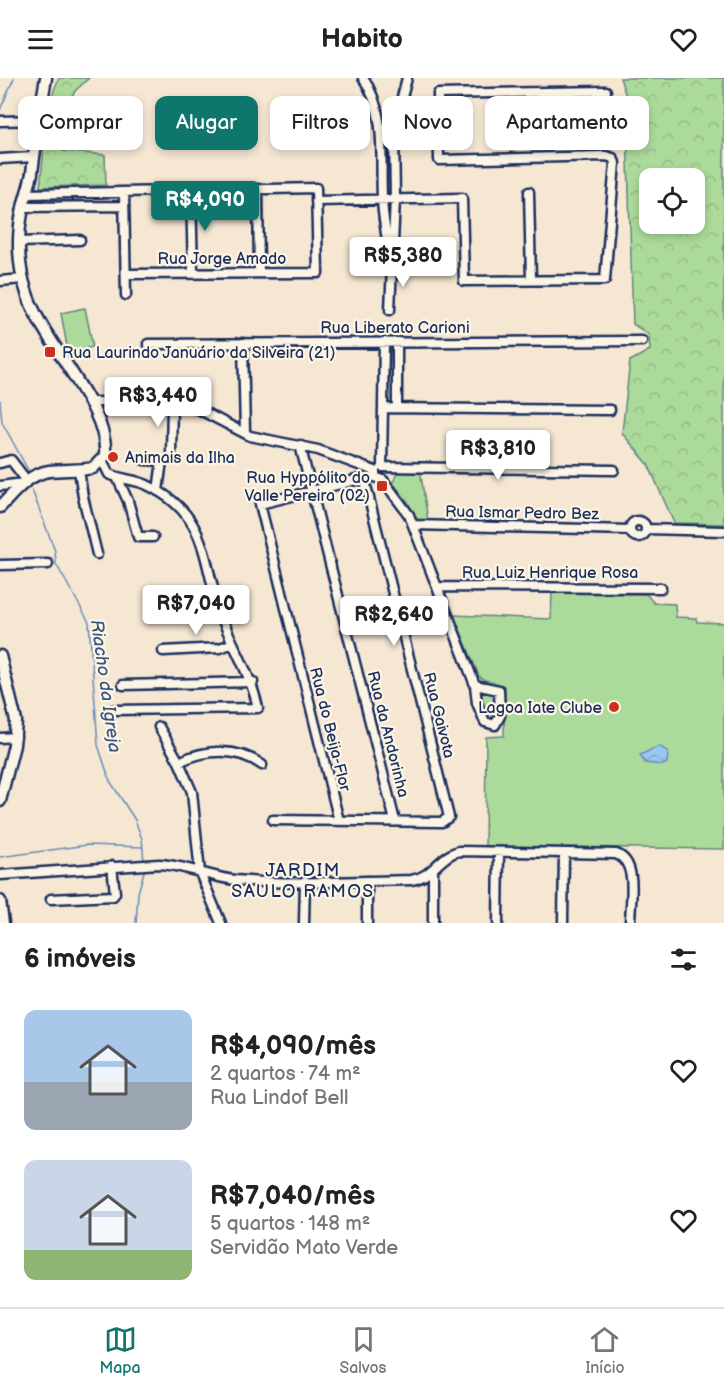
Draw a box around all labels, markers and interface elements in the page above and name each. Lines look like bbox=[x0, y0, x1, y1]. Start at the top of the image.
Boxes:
icon: menu bbox=[24, 23, 57, 56]
text: Habito bbox=[321, 23, 403, 55]
icon: heart bbox=[667, 23, 700, 56]
chip: Comprar bbox=[18, 96, 143, 150]
chip: Alugar bbox=[155, 96, 258, 150]
chip: Filtros bbox=[270, 96, 370, 150]
chip: Novo bbox=[382, 96, 473, 150]
chip: Apartamento bbox=[485, 96, 649, 150]
map controls bbox=[639, 168, 705, 234]
button: locate bbox=[639, 168, 705, 234]
pin: R$4,090 bbox=[150, 181, 260, 232]
text: R$4,090 bbox=[165, 188, 245, 212]
pin: R$5,380 bbox=[348, 237, 458, 288]
text: R$5,380 bbox=[363, 244, 443, 268]
street label: Rua Jorge Amado bbox=[158, 250, 286, 269]
street label: Rua Liberato Carioni bbox=[320, 319, 470, 338]
place label: Rua Laurindo Januário da Silveira (21) bbox=[62, 344, 335, 363]
marker: Rua Laurindo Januário da Silveira (21) bbox=[43, 345, 57, 359]
pin: R$3,440 bbox=[103, 377, 213, 428]
text: R$3,440 bbox=[118, 384, 198, 408]
pin: R$3,810 bbox=[443, 430, 553, 481]
text: R$3,810 bbox=[460, 437, 536, 461]
place label: Animais da Ilha bbox=[125, 449, 235, 468]
marker: Animais da Ilha bbox=[106, 450, 120, 464]
place label: Rua Hyppólito do Valle Pereira (02) bbox=[244, 469, 370, 506]
marker: Rua Hyppólito do Valle Pereira (02) bbox=[375, 479, 389, 493]
street label: Rua Ismar Pedro Bez bbox=[445, 503, 599, 524]
street label: Rua Luiz Henrique Rosa bbox=[462, 564, 638, 583]
pin: R$7,040 bbox=[141, 585, 251, 636]
text: R$7,040 bbox=[156, 592, 236, 616]
pin: R$2,640 bbox=[339, 596, 449, 647]
text: R$2,640 bbox=[354, 603, 434, 627]
water label: Riacho da Igreja bbox=[86, 618, 125, 754]
street label: Rua do Beija-Flor bbox=[305, 665, 354, 793]
street label: Rua da Andorinha bbox=[363, 669, 412, 800]
street label: Rua Gaivota bbox=[419, 670, 458, 760]
place label: Lagoa Iate Clube bbox=[478, 699, 602, 718]
marker: Lagoa Iate Clube bbox=[607, 700, 621, 714]
district label: JARDIM SAULO RAMOS bbox=[231, 860, 375, 902]
icon: filters bbox=[667, 943, 700, 976]
text: 6 imóveis bbox=[24, 944, 136, 975]
text: R$4,090/mês bbox=[210, 1031, 376, 1062]
icon: home bbox=[72, 1034, 144, 1106]
icon: heart bbox=[667, 1054, 700, 1087]
text: 2 quartos · 74 m² bbox=[210, 1062, 361, 1086]
text: Rua Lindof Bell bbox=[210, 1086, 348, 1110]
text: R$7,040/mês bbox=[210, 1181, 375, 1212]
icon: home bbox=[72, 1184, 144, 1256]
icon: heart bbox=[667, 1204, 700, 1237]
text: 5 quartos · 148 m² bbox=[210, 1212, 370, 1236]
text: Servidão Mato Verde bbox=[210, 1236, 398, 1260]
tab: Mapa bbox=[99, 1323, 141, 1378]
tab: Salvos bbox=[340, 1323, 386, 1378]
tab: Início bbox=[585, 1323, 625, 1378]

